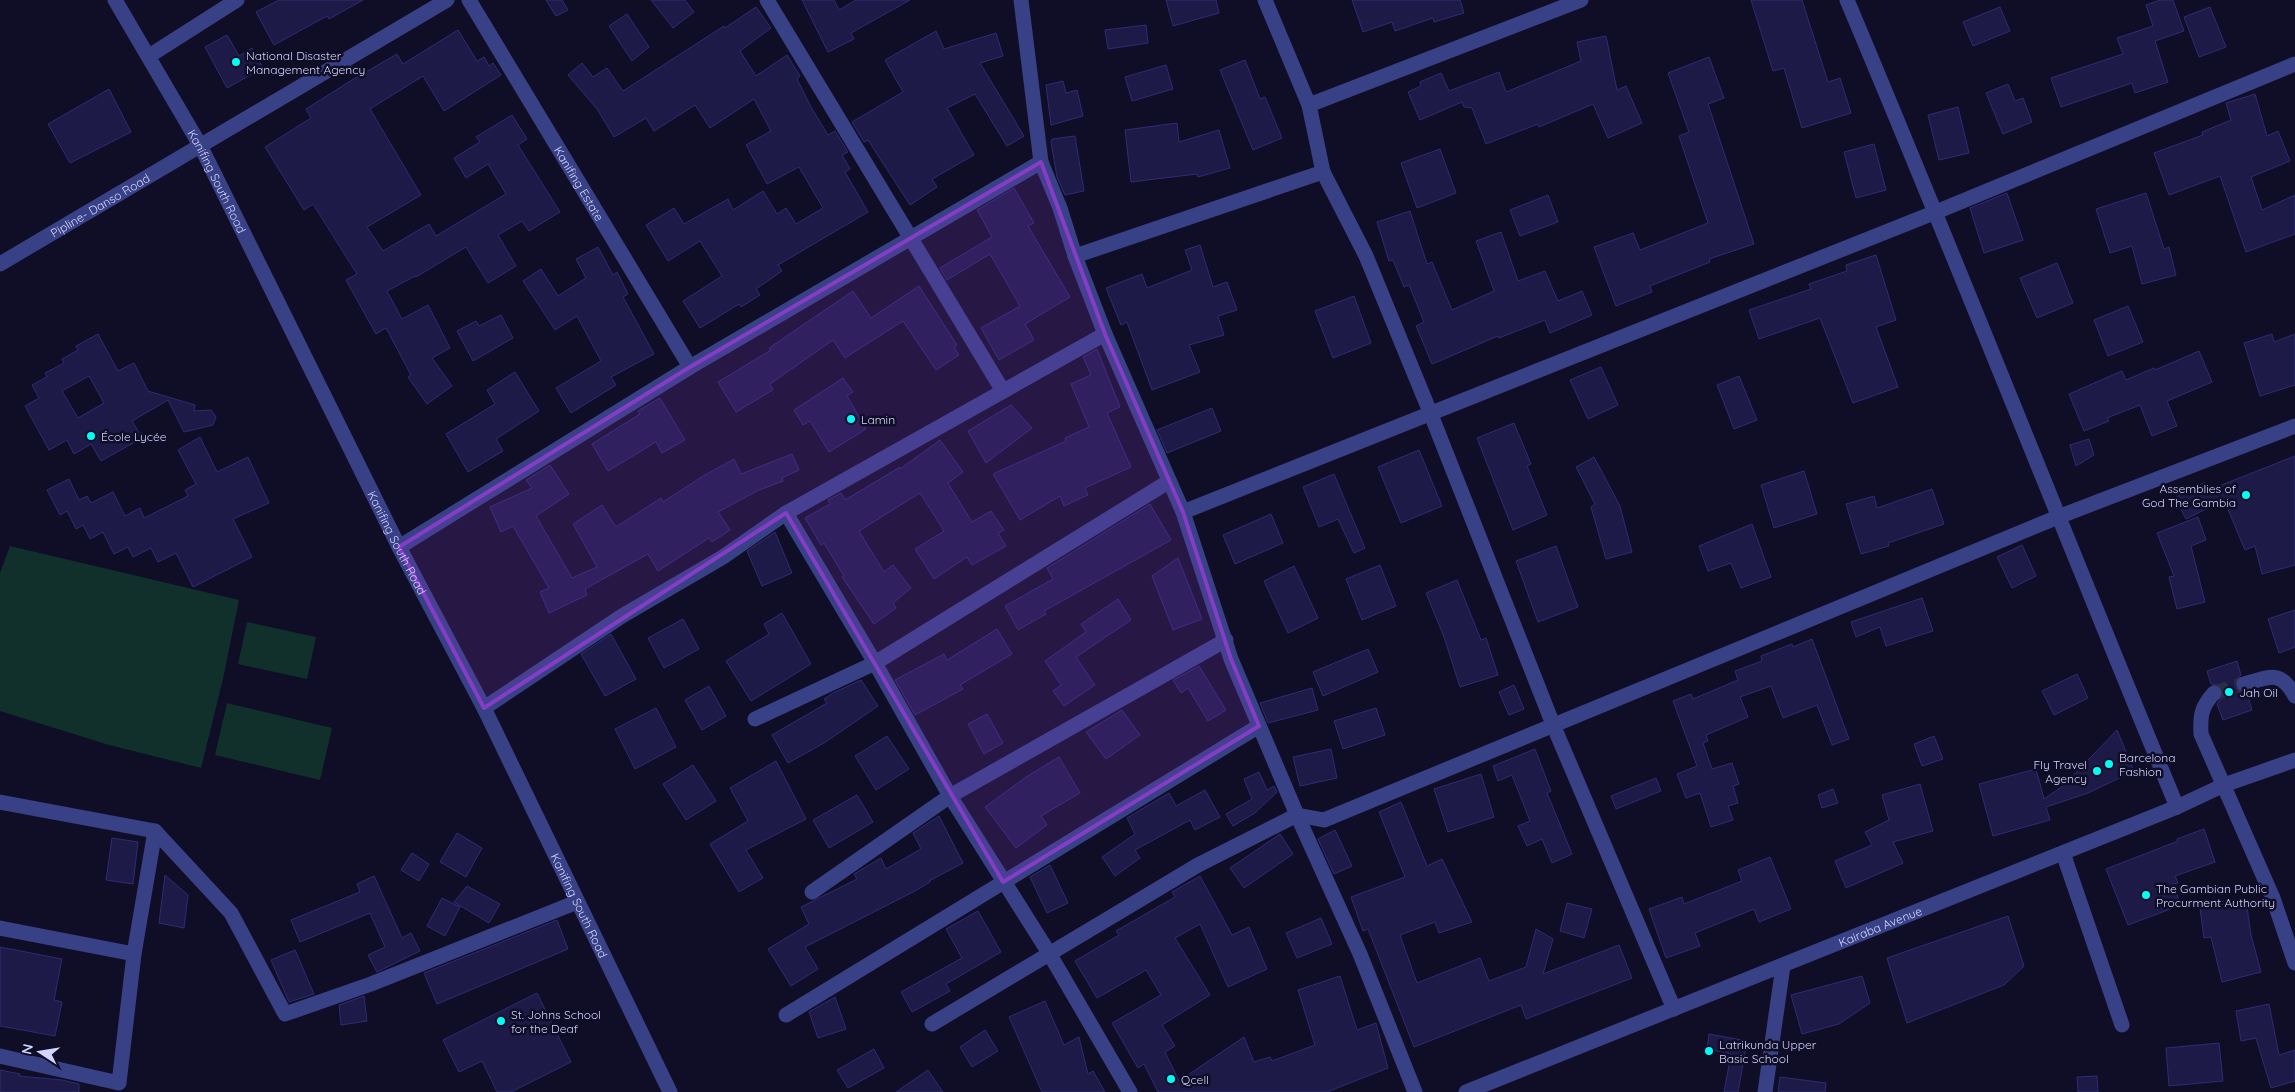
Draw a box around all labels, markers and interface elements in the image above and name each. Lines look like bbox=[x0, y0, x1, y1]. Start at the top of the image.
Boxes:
place label: National Disaster Management Agency bbox=[246, 48, 365, 77]
marker: National Disaster Management Agency bbox=[230, 56, 242, 68]
street label: Kanifing South Road bbox=[185, 126, 250, 235]
street label: Kanifing Estate bbox=[551, 143, 608, 223]
street label: Pipline- Danso Road bbox=[47, 170, 152, 240]
place label: Lamin bbox=[861, 412, 895, 427]
marker: Lamin bbox=[845, 413, 857, 425]
place label: École Lycée bbox=[101, 429, 167, 444]
marker: École Lycée bbox=[85, 430, 97, 442]
place label: Assemblies of God The Gambia bbox=[2142, 481, 2237, 510]
street label: Kanifing South Road bbox=[365, 488, 430, 597]
marker: Assemblies of God The Gambia bbox=[2240, 489, 2252, 501]
place label: Jah Oil bbox=[2239, 685, 2278, 700]
marker: Jah Oil bbox=[2223, 686, 2235, 698]
place label: Barcelona Fashion bbox=[2119, 750, 2176, 779]
place label: Fly Travel Agency bbox=[2034, 757, 2087, 786]
marker: Barcelona Fashion bbox=[2103, 758, 2115, 770]
marker: Fly Travel Agency bbox=[2091, 765, 2103, 777]
street label: Kanifing South Road bbox=[548, 851, 611, 960]
place label: The Gambian Public Procurment Authority bbox=[2156, 881, 2275, 910]
marker: The Gambian Public Procurment Authority bbox=[2140, 889, 2152, 901]
street label: Kairaba Avenue bbox=[1836, 903, 1924, 950]
place label: St. Johns School for the Deaf bbox=[511, 1007, 601, 1036]
marker: St. Johns School for the Deaf bbox=[495, 1015, 507, 1027]
north arrow bbox=[15, 1027, 65, 1077]
place label: Latrikunda Upper Basic School bbox=[1719, 1037, 1817, 1066]
text: N bbox=[17, 1042, 37, 1056]
marker: Latrikunda Upper Basic School bbox=[1703, 1045, 1715, 1057]
place label: Qcell bbox=[1181, 1072, 1209, 1087]
marker: Qcell bbox=[1165, 1073, 1177, 1085]

